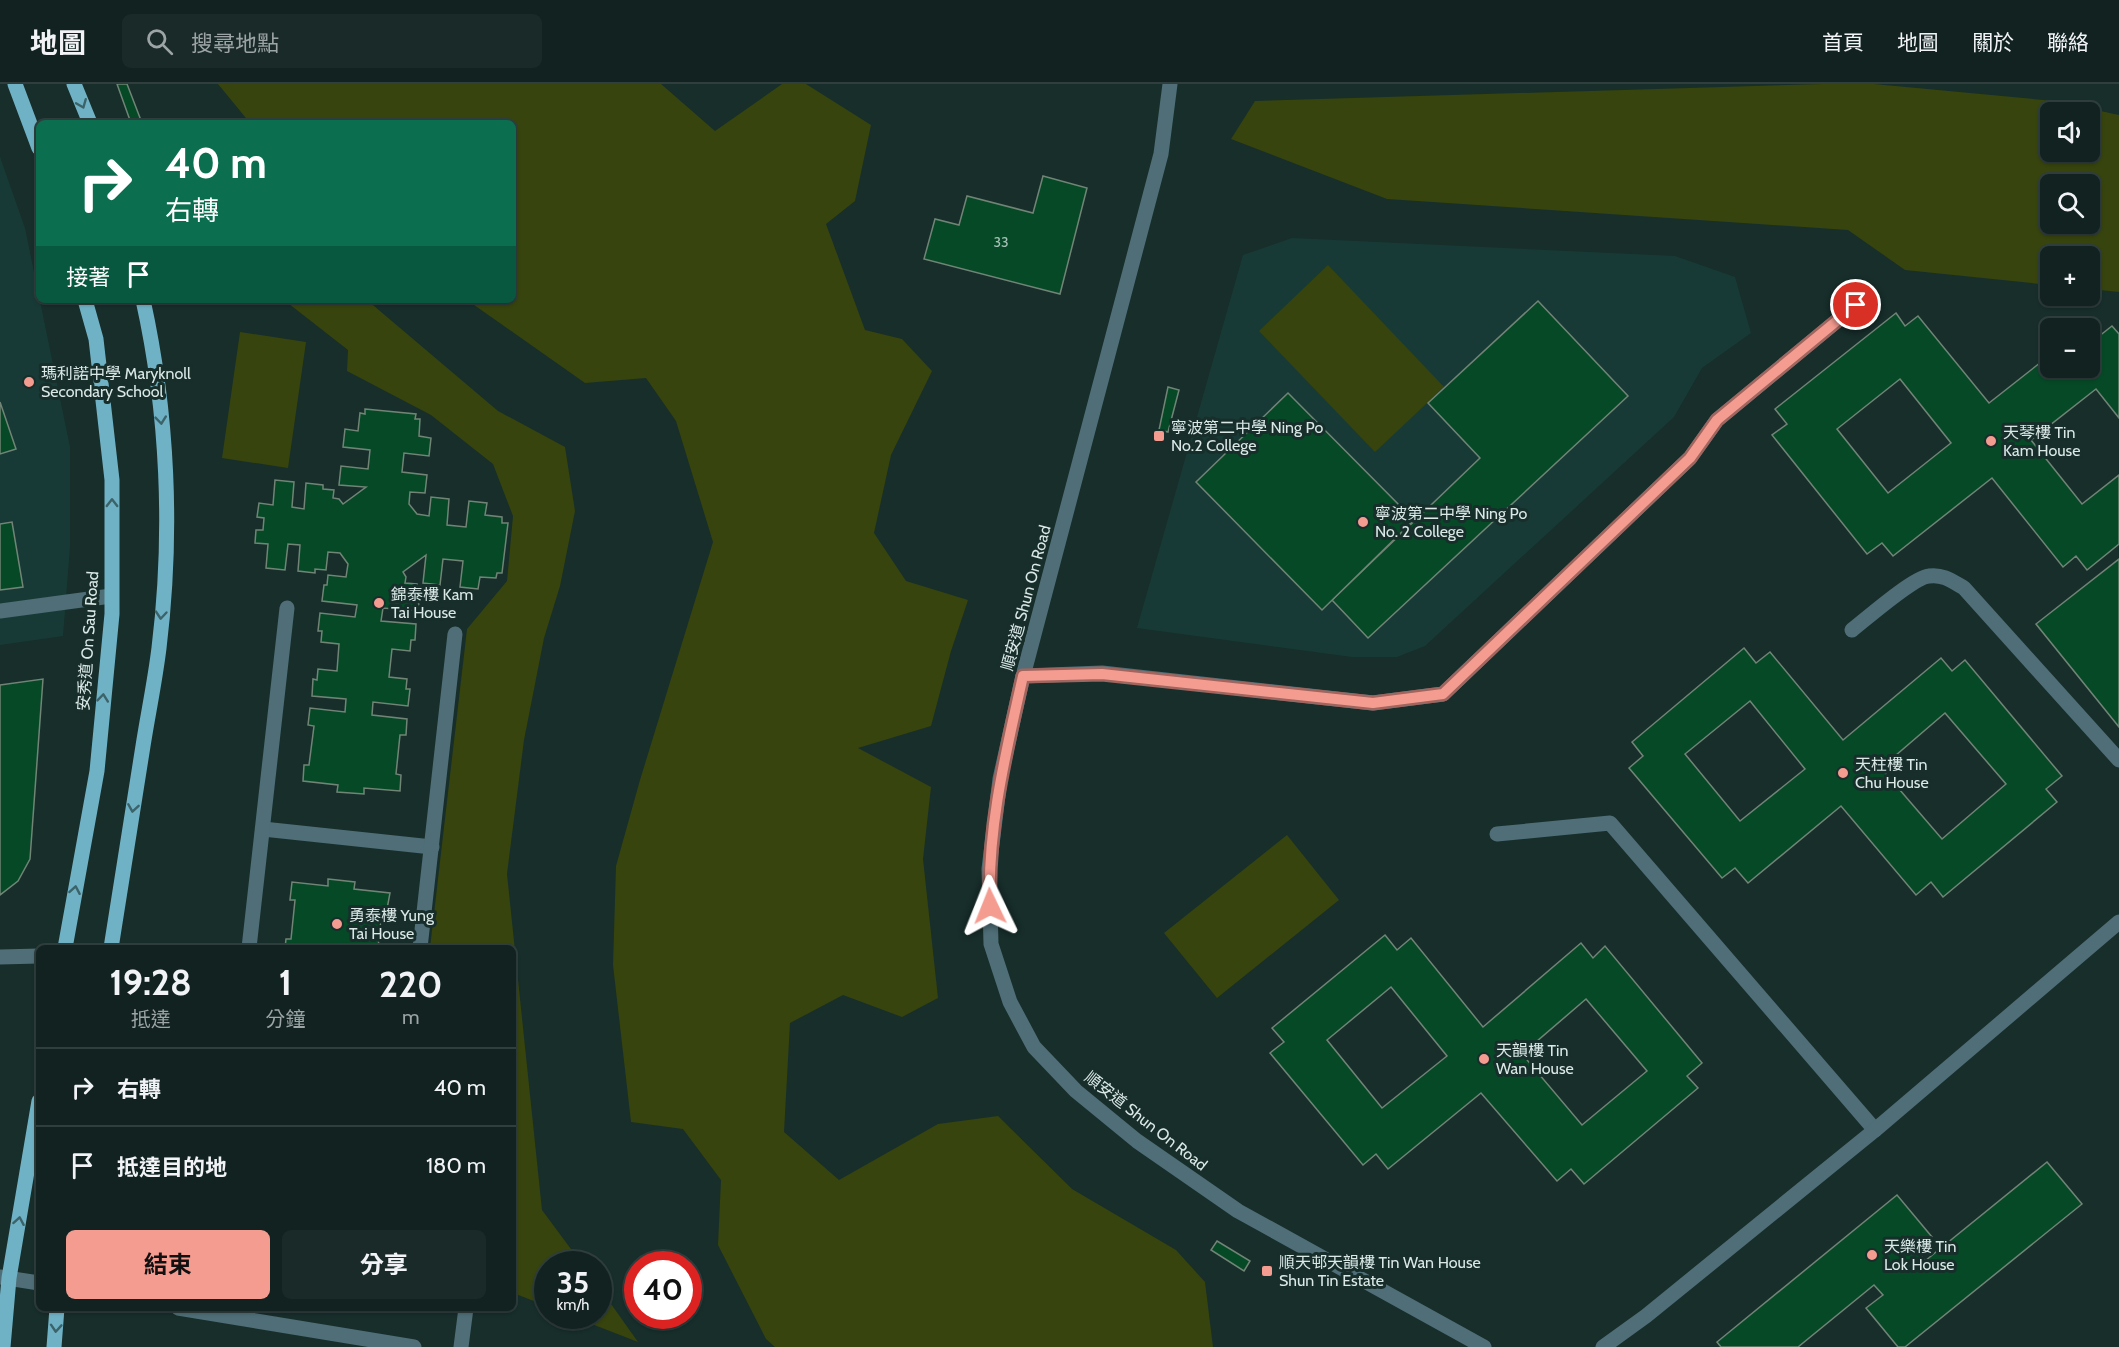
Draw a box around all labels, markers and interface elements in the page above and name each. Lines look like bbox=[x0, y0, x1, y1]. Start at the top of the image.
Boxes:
search box bbox=[122, 14, 542, 68]
icon: search bbox=[143, 25, 176, 58]
text: 地圖 bbox=[30, 26, 86, 60]
text: 搜尋地點 bbox=[191, 30, 279, 57]
text: 首頁 bbox=[1822, 30, 1864, 55]
text: 地圖 bbox=[1897, 30, 1939, 55]
text: 關於 bbox=[1972, 30, 2014, 55]
text: 聯絡 bbox=[2047, 30, 2089, 55]
one-way arrow bbox=[75, 97, 87, 108]
map controls bbox=[2040, 102, 2100, 378]
button: sound bbox=[2040, 102, 2100, 162]
text: 40 m bbox=[165, 137, 267, 189]
icon: right bbox=[66, 144, 144, 222]
button: search bbox=[2040, 174, 2100, 234]
text: 右轉 bbox=[165, 194, 219, 227]
house number: 33 bbox=[993, 233, 1009, 251]
button: + bbox=[2040, 246, 2100, 306]
icon: arrive bbox=[122, 258, 155, 291]
text: 接著 bbox=[66, 264, 110, 291]
pin bbox=[1830, 279, 1881, 330]
icon: arrive bbox=[1839, 288, 1872, 321]
button: − bbox=[2040, 318, 2100, 378]
place label: 瑪利諾中學 Maryknoll Secondary School bbox=[41, 364, 191, 401]
marker: 瑪利諾中學 Maryknoll Secondary School bbox=[22, 375, 36, 389]
one-way arrow bbox=[154, 415, 167, 425]
place label: 寧波第二中學 Ning Po No.2 College bbox=[1171, 418, 1324, 455]
place label: 天琴樓 Tin Kam House bbox=[2003, 423, 2080, 460]
marker: 寧波第二中學 Ning Po No.2 College bbox=[1152, 429, 1166, 443]
marker: 天琴樓 Tin Kam House bbox=[1984, 434, 1998, 448]
one-way arrow bbox=[106, 499, 118, 508]
place label: 寧波第二中學 Ning Po No. 2 College bbox=[1375, 504, 1528, 541]
marker: 寧波第二中學 Ning Po No. 2 College bbox=[1356, 515, 1370, 529]
street label: 順安道 Shun On Road bbox=[997, 523, 1055, 673]
street label: 安秀道 On Sau Road bbox=[74, 570, 102, 712]
place label: 錦泰樓 Kam Tai House bbox=[391, 585, 473, 622]
marker: 錦泰樓 Kam Tai House bbox=[372, 596, 386, 610]
one-way arrow bbox=[155, 610, 168, 619]
one-way arrow bbox=[96, 693, 109, 702]
place label: 天柱樓 Tin Chu House bbox=[1855, 755, 1929, 792]
marker: 天柱樓 Tin Chu House bbox=[1836, 766, 1850, 780]
one-way arrow bbox=[127, 802, 140, 812]
position arrow bbox=[958, 874, 1022, 938]
one-way arrow bbox=[68, 886, 81, 896]
place label: 勇泰樓 Yung Tai House bbox=[349, 906, 435, 943]
marker: 勇泰樓 Yung Tai House bbox=[330, 917, 344, 931]
text: 19:28 bbox=[110, 960, 192, 1004]
text: 1 bbox=[279, 960, 292, 1004]
text: 220 bbox=[379, 962, 442, 1006]
text: m bbox=[402, 1005, 419, 1029]
text: 抵達 bbox=[131, 1007, 171, 1031]
text: 分鐘 bbox=[265, 1007, 305, 1031]
place label: 天韻樓 Tin Wan House bbox=[1496, 1041, 1574, 1078]
marker: 天韻樓 Tin Wan House bbox=[1477, 1052, 1491, 1066]
street label: 順安道 Shun On Road bbox=[1081, 1067, 1211, 1175]
icon: right bbox=[66, 1071, 99, 1104]
text: 40 m bbox=[434, 1074, 486, 1101]
text: 右轉 bbox=[117, 1076, 161, 1103]
icon: arrive bbox=[66, 1149, 99, 1182]
text: 180 m bbox=[426, 1152, 486, 1179]
text: 抵達目的地 bbox=[117, 1154, 227, 1181]
one-way arrow bbox=[12, 1216, 25, 1226]
button: 結束 bbox=[66, 1230, 270, 1299]
button: 分享 bbox=[282, 1230, 486, 1299]
place label: 天樂樓 Tin Lok House bbox=[1884, 1237, 1956, 1274]
marker: 天樂樓 Tin Lok House bbox=[1865, 1248, 1879, 1262]
speed limit sign: 40 bbox=[624, 1251, 702, 1329]
place label: 順天邨天韻樓 Tin Wan House Shun Tin Estate bbox=[1279, 1253, 1481, 1290]
text: 35 bbox=[557, 1264, 589, 1301]
marker: 順天邨天韻樓 Tin Wan House Shun Tin Estate bbox=[1260, 1264, 1274, 1278]
text: km/h bbox=[557, 1296, 589, 1314]
one-way arrow bbox=[50, 1323, 63, 1332]

